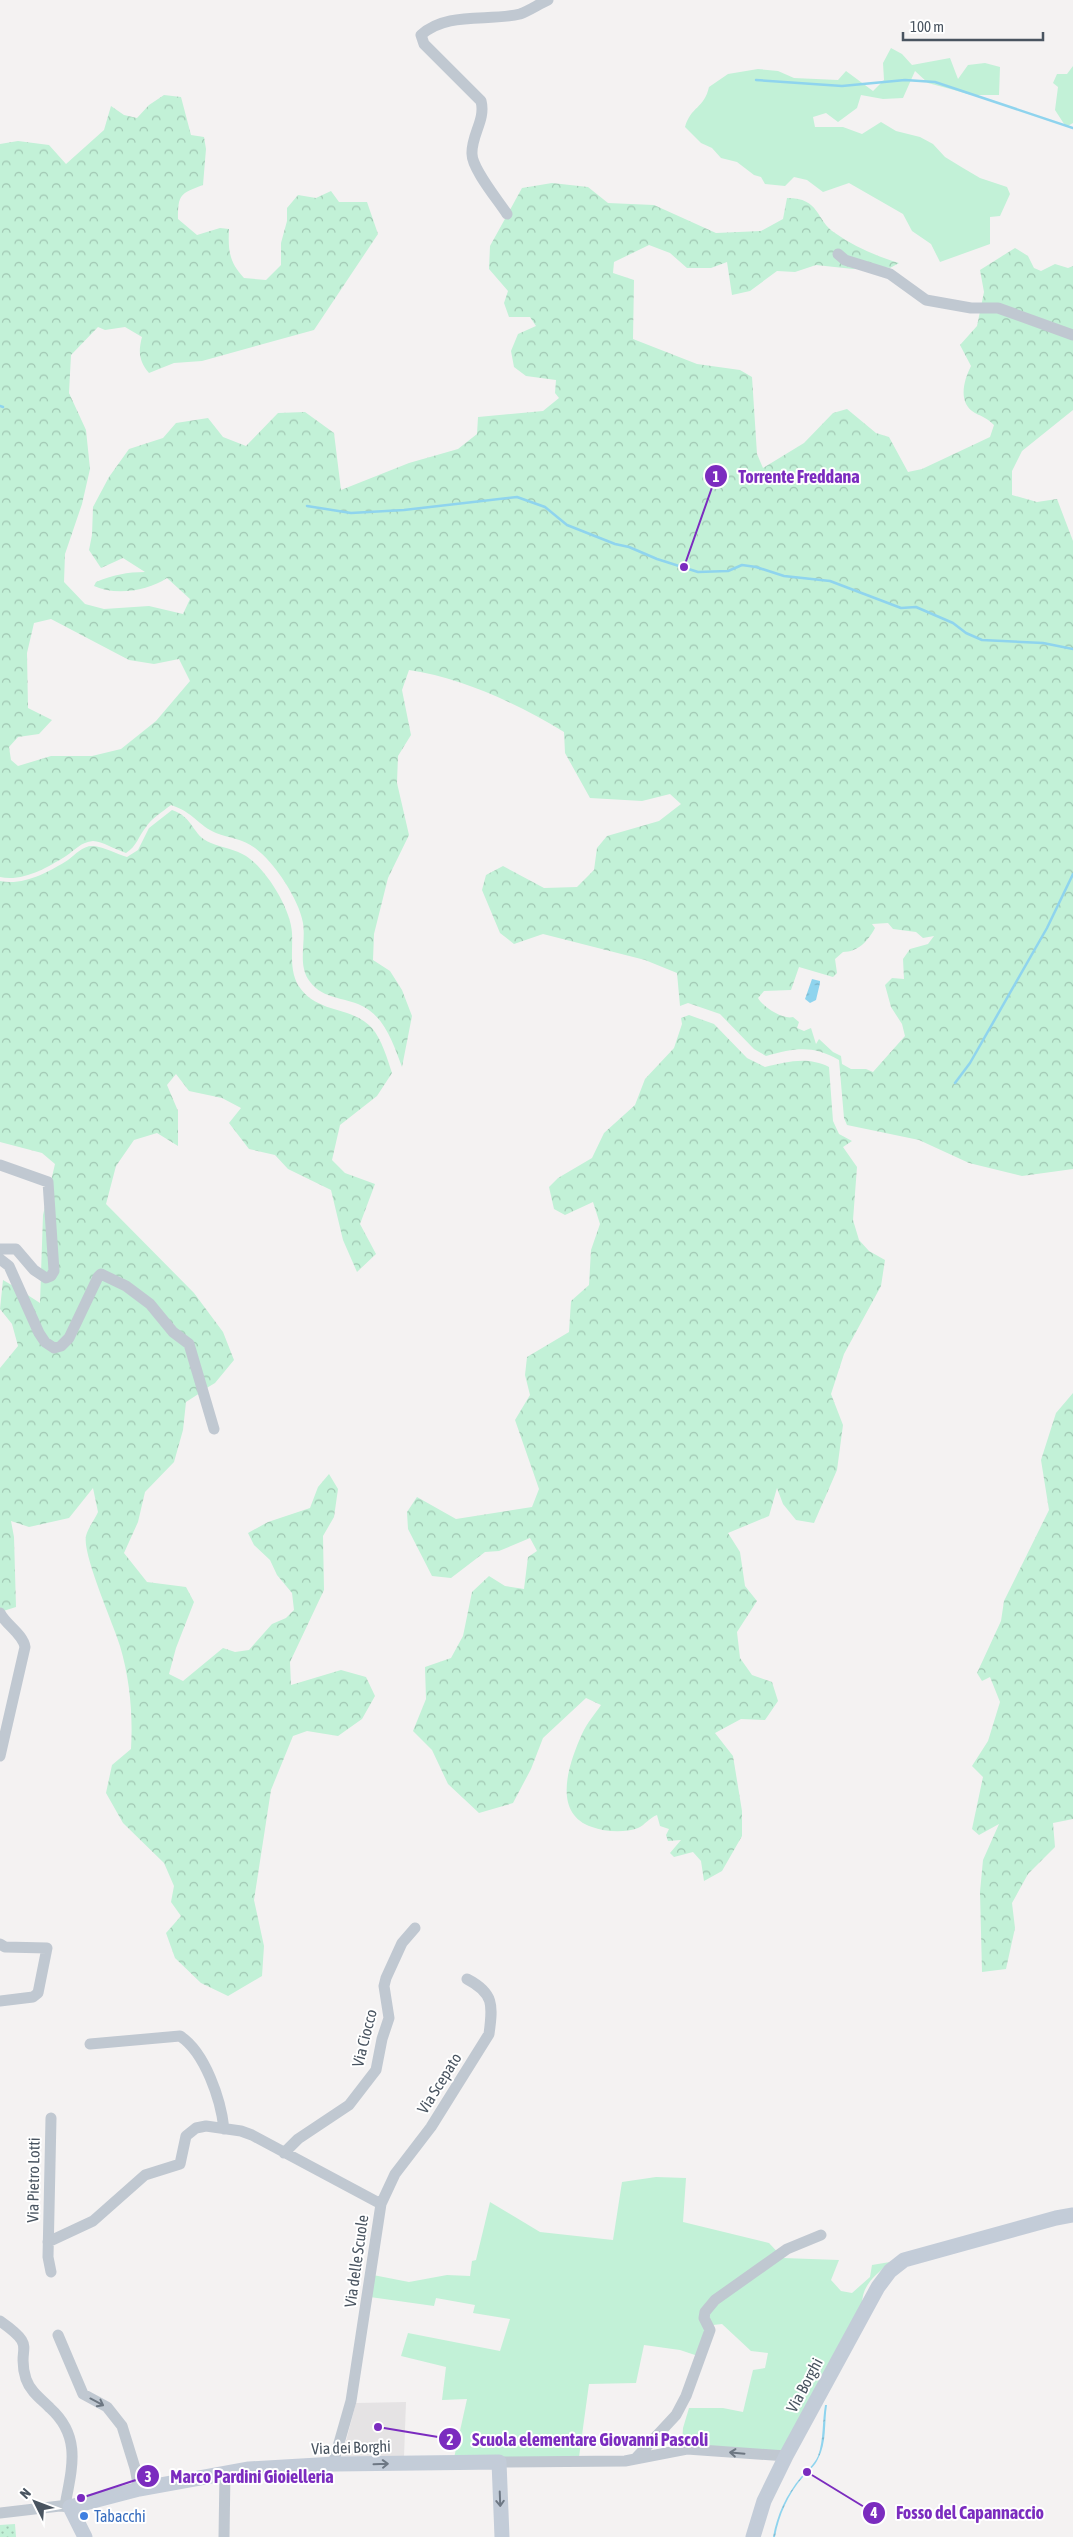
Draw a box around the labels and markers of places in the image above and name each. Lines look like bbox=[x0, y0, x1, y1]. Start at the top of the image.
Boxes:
callout: Torrente Freddana bbox=[703, 460, 869, 493]
callout: Scuola elementare Giovanni Pascoli bbox=[437, 2423, 718, 2456]
callout: Marco Pardini Gioielleria bbox=[136, 2460, 344, 2493]
callout: Fosso del Capannaccio bbox=[861, 2497, 1054, 2530]
place label: Tabacchi bbox=[94, 2507, 146, 2525]
marker: Tabacchi bbox=[78, 2510, 90, 2522]

